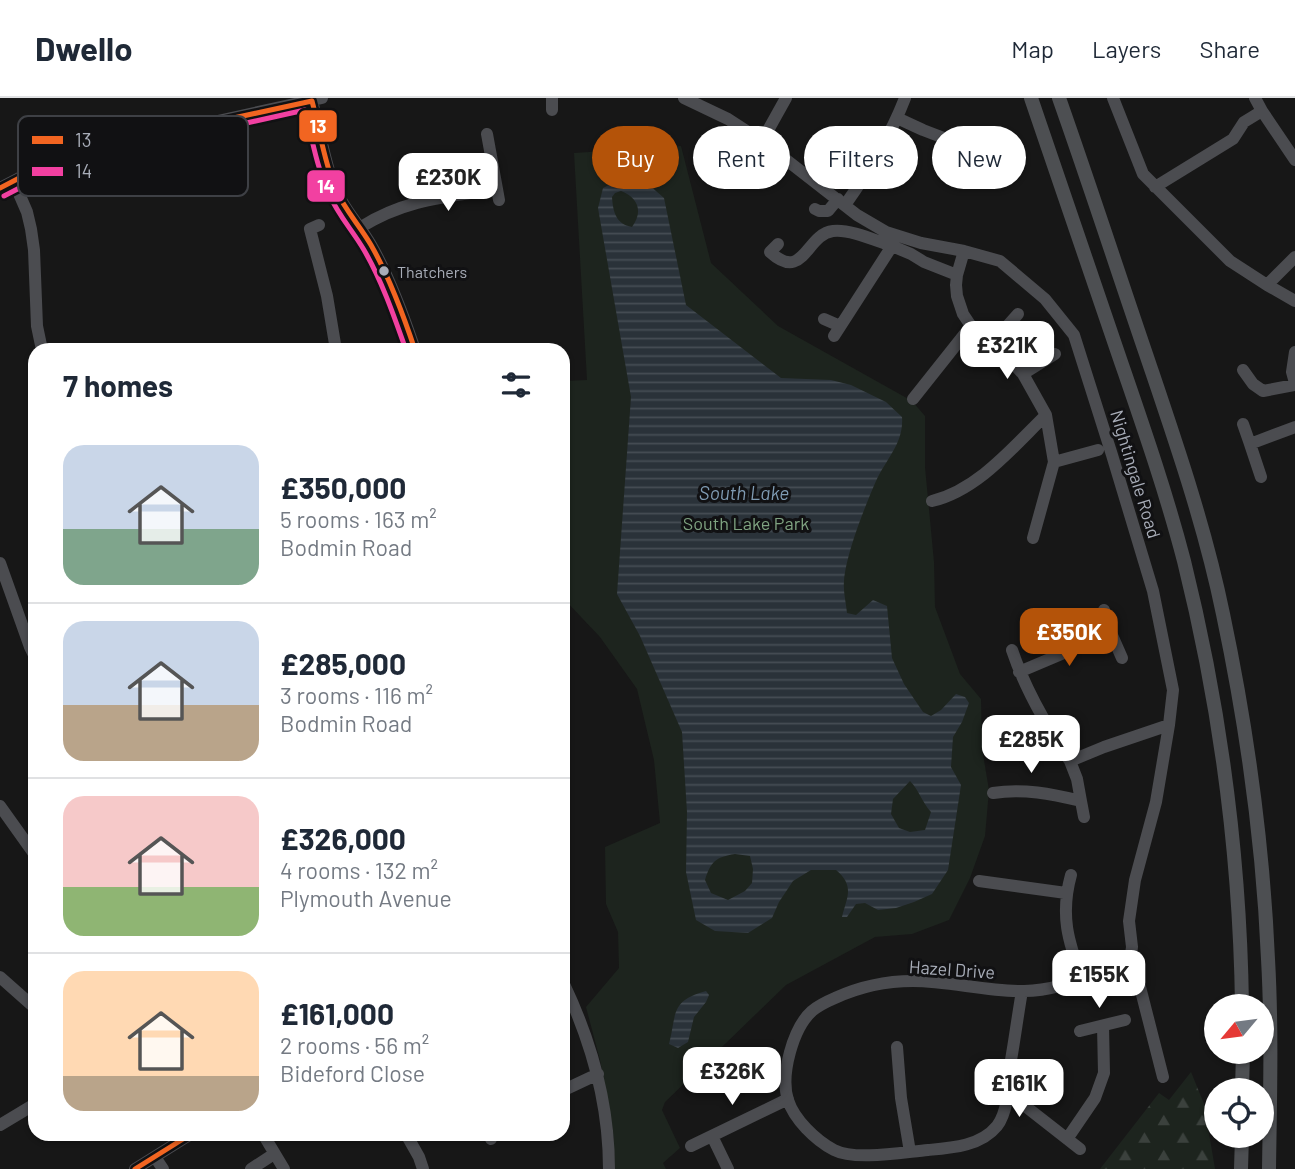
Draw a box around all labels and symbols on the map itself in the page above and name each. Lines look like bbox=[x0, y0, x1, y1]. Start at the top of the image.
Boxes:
line badge: 13 bbox=[298, 109, 338, 143]
text: 13 bbox=[310, 114, 327, 137]
legend bbox=[18, 116, 248, 196]
text: 13 bbox=[75, 128, 91, 151]
pin: £230K bbox=[399, 153, 497, 213]
text: 14 bbox=[75, 159, 92, 182]
line badge: 14 bbox=[306, 169, 346, 203]
text: 14 bbox=[317, 174, 335, 197]
place label: Thatchers bbox=[397, 262, 467, 281]
marker: Thatchers bbox=[377, 264, 391, 278]
pin: £321K bbox=[958, 322, 1056, 381]
street label: Nightingale Road bbox=[1106, 407, 1166, 541]
water label: South Lake bbox=[699, 481, 789, 504]
park label: South Lake Park bbox=[683, 512, 809, 534]
pin: £350K bbox=[1020, 608, 1118, 668]
pin: £285K bbox=[982, 716, 1080, 775]
pin: £155K bbox=[1050, 950, 1148, 1010]
street label: Hazel Drive bbox=[908, 955, 996, 983]
north arrow bbox=[1204, 994, 1274, 1064]
pin: £326K bbox=[683, 1048, 781, 1107]
pin: £161K bbox=[970, 1060, 1068, 1119]

